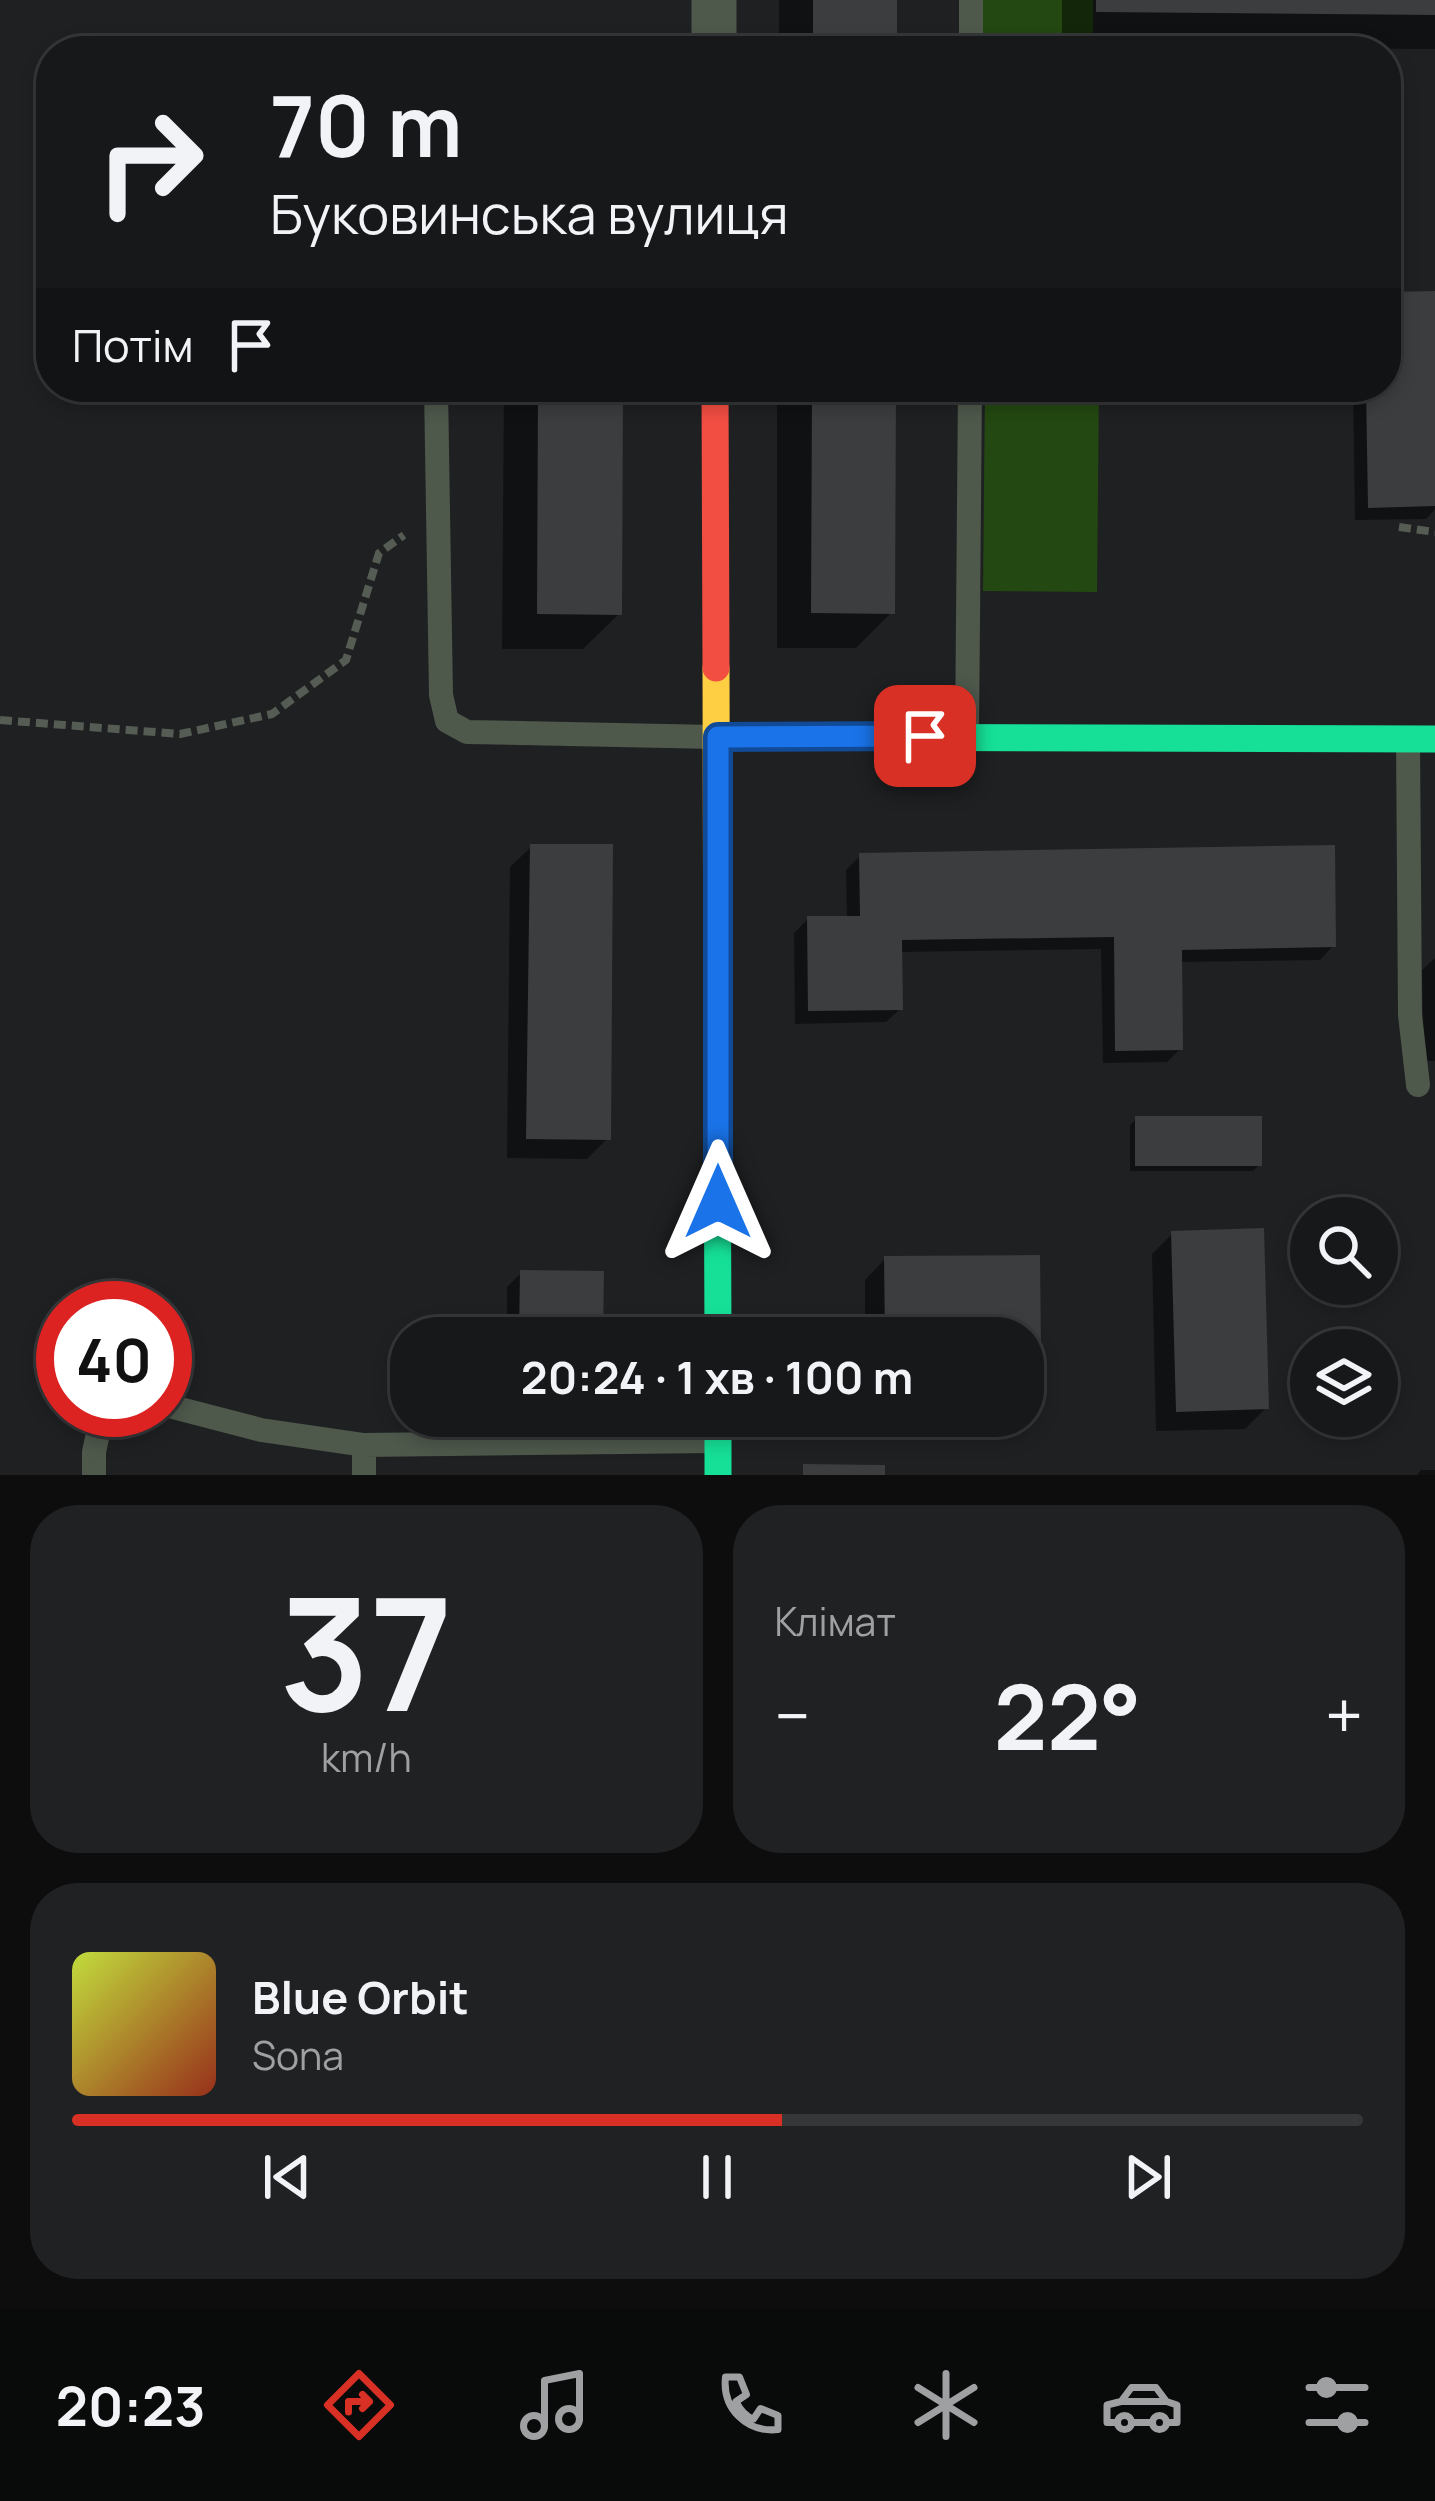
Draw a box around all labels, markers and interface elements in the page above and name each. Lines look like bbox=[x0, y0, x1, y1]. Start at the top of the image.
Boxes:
text: 70 m bbox=[270, 67, 462, 182]
icon: right bbox=[72, 84, 228, 240]
text: Буковинська вулиця bbox=[270, 176, 788, 250]
icon: arrive bbox=[218, 312, 284, 378]
text: Потім bbox=[72, 314, 194, 376]
pin bbox=[874, 685, 976, 787]
icon: arrive bbox=[892, 703, 958, 769]
position arrow bbox=[655, 1139, 781, 1265]
map controls bbox=[1290, 1197, 1398, 1437]
button: search bbox=[1290, 1197, 1398, 1305]
speed limit sign: 40 bbox=[36, 1281, 192, 1437]
button: layers bbox=[1290, 1329, 1398, 1437]
text: 20:24 · 1 хв · 100 m bbox=[521, 1346, 913, 1408]
text: 37 bbox=[279, 1545, 453, 1758]
text: Клімат bbox=[775, 1594, 896, 1648]
text: 22° bbox=[994, 1654, 1141, 1777]
text: − bbox=[775, 1670, 810, 1760]
text: + bbox=[1325, 1670, 1363, 1760]
text: km/h bbox=[321, 1730, 412, 1784]
text: Blue Orbit bbox=[252, 1966, 469, 2028]
text: Sona bbox=[252, 2028, 344, 2082]
icon: previous bbox=[254, 2144, 320, 2210]
icon: pause bbox=[684, 2144, 750, 2210]
icon: next bbox=[1115, 2144, 1181, 2210]
icon: directions bbox=[317, 2363, 401, 2447]
icon: music bbox=[513, 2363, 597, 2447]
icon: phone bbox=[708, 2363, 792, 2447]
icon: climate bbox=[904, 2363, 988, 2447]
icon: car bbox=[1100, 2363, 1184, 2447]
icon: filters bbox=[1295, 2363, 1379, 2447]
text: 20:23 bbox=[56, 2368, 206, 2442]

